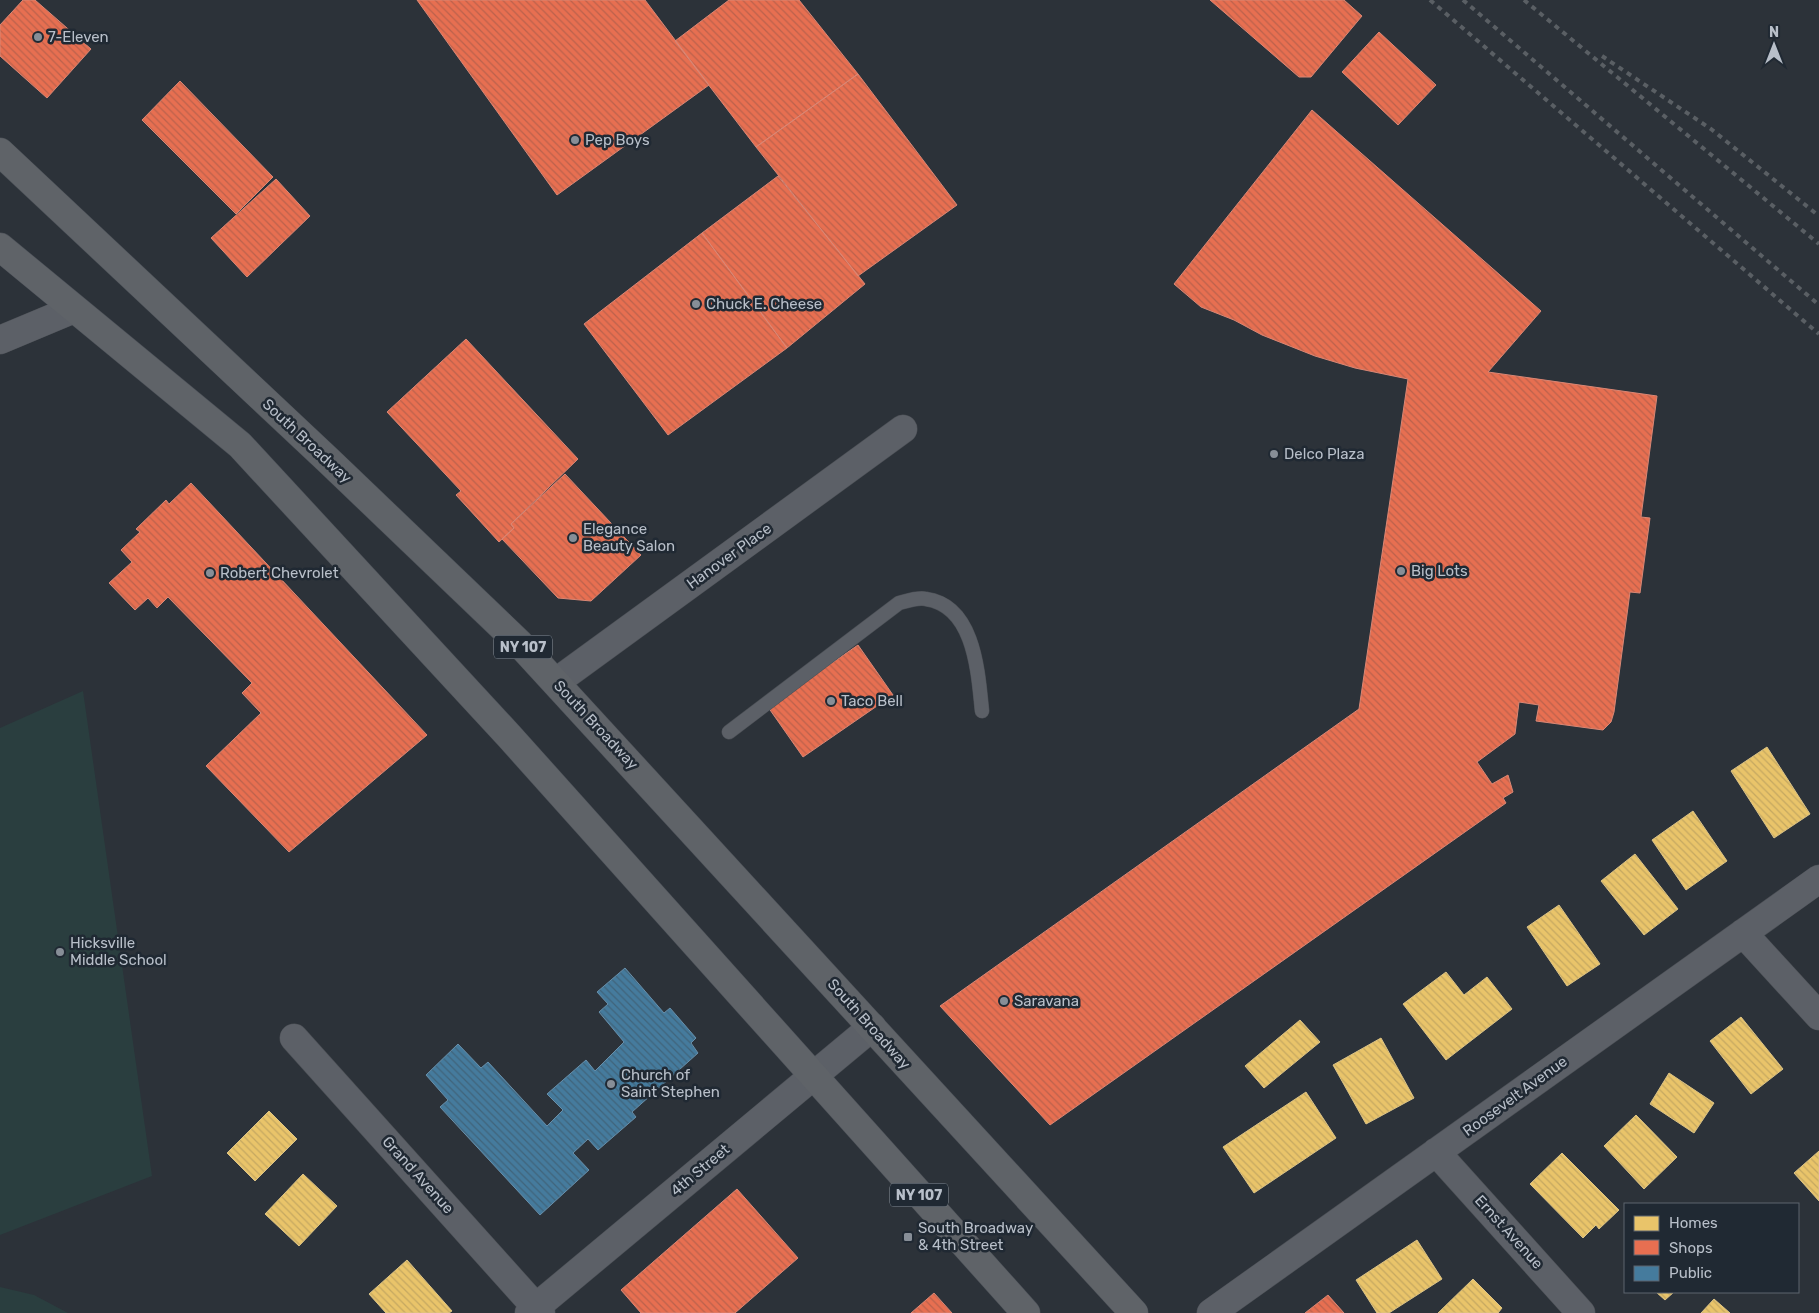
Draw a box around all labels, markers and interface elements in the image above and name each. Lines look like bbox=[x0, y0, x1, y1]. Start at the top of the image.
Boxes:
north arrow bbox=[1749, 20, 1799, 70]
text: N bbox=[1769, 24, 1779, 41]
place label: 7-Eleven bbox=[48, 28, 109, 46]
marker: 7-Eleven bbox=[32, 31, 44, 43]
place label: Pep Boys bbox=[585, 131, 650, 149]
marker: Pep Boys bbox=[569, 134, 581, 146]
place label: Chuck E. Cheese bbox=[706, 295, 822, 313]
marker: Chuck E. Cheese bbox=[690, 298, 702, 310]
street label: South Broadway bbox=[259, 395, 355, 487]
place label: Delco Plaza bbox=[1284, 445, 1364, 463]
marker: Delco Plaza bbox=[1268, 448, 1280, 460]
street label: Hanover Place bbox=[683, 519, 775, 593]
place label: Elegance Beauty Salon bbox=[583, 520, 675, 555]
marker: Elegance Beauty Salon bbox=[567, 532, 579, 544]
place label: Big Lots bbox=[1411, 562, 1468, 580]
place label: Robert Chevrolet bbox=[220, 564, 339, 582]
marker: Big Lots bbox=[1395, 565, 1407, 577]
marker: Robert Chevrolet bbox=[204, 567, 216, 579]
road number: NY 107 bbox=[494, 636, 552, 659]
street label: South Broadway bbox=[550, 677, 642, 773]
place label: Taco Bell bbox=[841, 692, 903, 710]
marker: Taco Bell bbox=[825, 695, 837, 707]
place label: Hicksville Middle School bbox=[70, 934, 167, 969]
marker: Hicksville Middle School bbox=[54, 946, 66, 958]
street label: South Broadway bbox=[824, 975, 914, 1073]
place label: Saravana bbox=[1014, 992, 1079, 1010]
marker: Saravana bbox=[998, 995, 1010, 1007]
street label: Roosevelt Avenue bbox=[1459, 1052, 1571, 1140]
place label: Church of Saint Stephen bbox=[621, 1066, 720, 1101]
marker: Church of Saint Stephen bbox=[605, 1078, 617, 1090]
street label: Grand Avenue bbox=[379, 1133, 457, 1217]
street label: 4th Street bbox=[667, 1140, 733, 1200]
road number: NY 107 bbox=[890, 1184, 948, 1206]
street label: Ernst Avenue bbox=[1471, 1191, 1547, 1273]
legend bbox=[1624, 1203, 1799, 1293]
text: Homes bbox=[1669, 1214, 1718, 1232]
place label: South Broadway & 4th Street bbox=[918, 1219, 1033, 1254]
marker: South Broadway & 4th Street bbox=[902, 1231, 914, 1243]
text: Shops bbox=[1669, 1239, 1713, 1257]
text: Public bbox=[1669, 1264, 1712, 1282]

